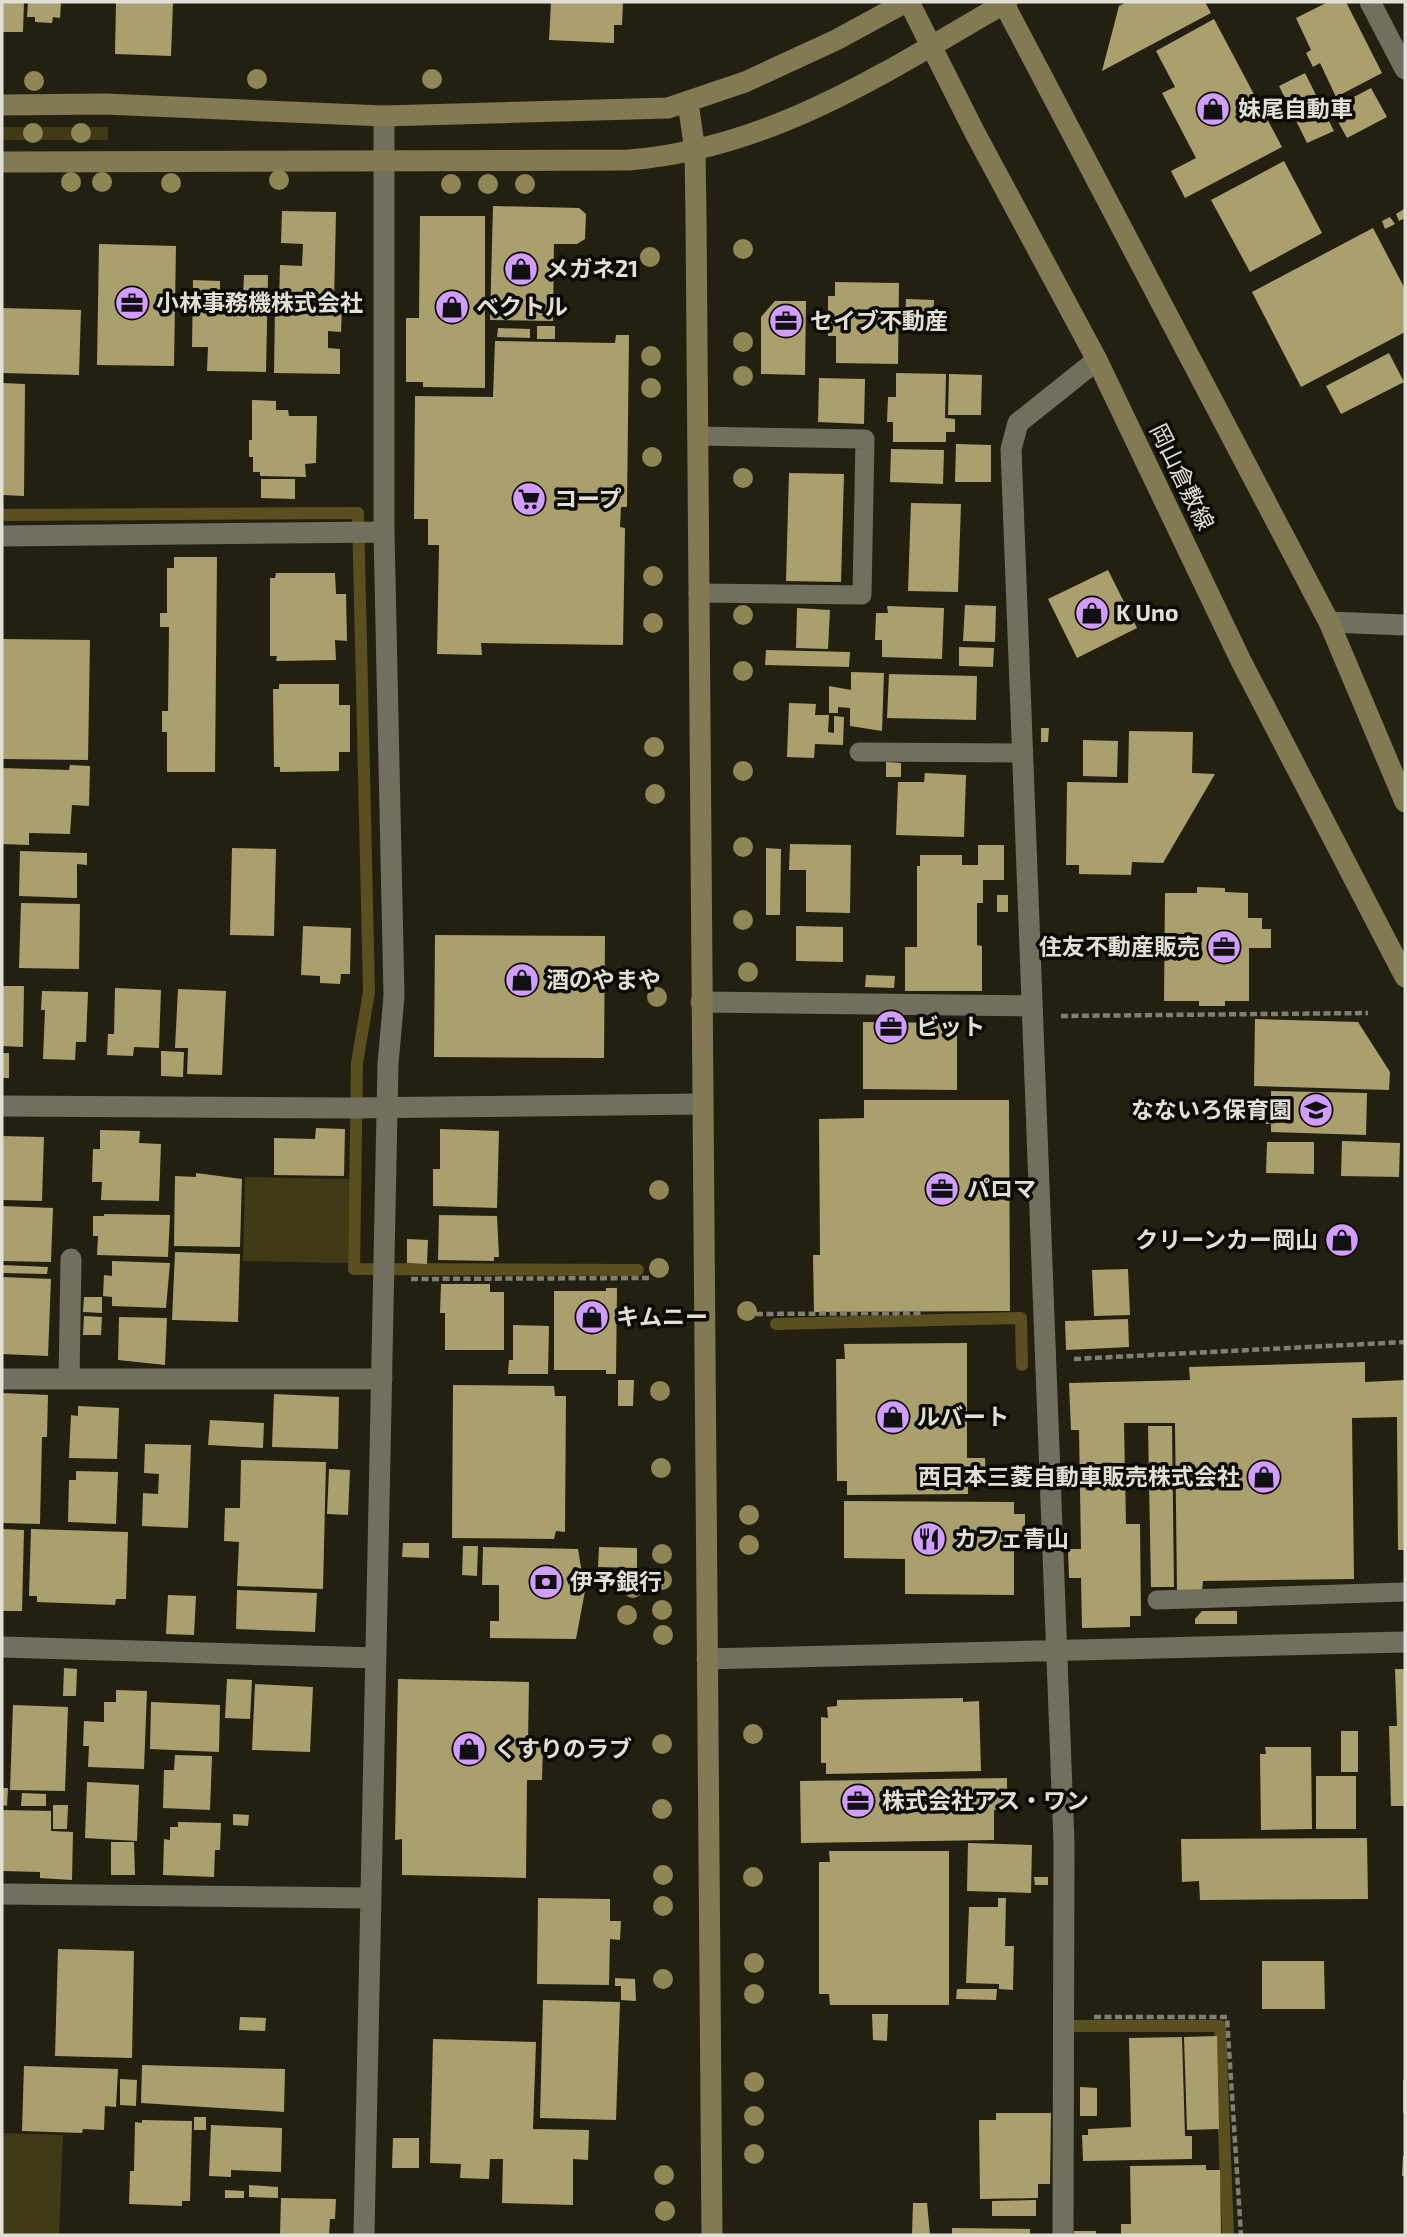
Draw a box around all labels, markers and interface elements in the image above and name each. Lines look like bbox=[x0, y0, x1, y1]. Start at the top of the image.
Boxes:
shop icon: 妹尾自動車 bbox=[1194, 90, 1232, 128]
place label: 妹尾自動車 bbox=[1238, 94, 1353, 122]
shop icon: メガネ21 bbox=[502, 250, 540, 288]
place label: メガネ21 bbox=[546, 254, 638, 282]
office icon: 小林事務機株式会社 bbox=[113, 284, 151, 322]
place label: 小林事務機株式会社 bbox=[156, 288, 363, 316]
shop icon: ベクトル bbox=[433, 288, 471, 326]
place label: ベクトル bbox=[476, 292, 568, 320]
office icon: セイブ不動産 bbox=[767, 302, 805, 340]
place label: セイブ不動産 bbox=[810, 306, 948, 334]
street label: 岡山倉敷線 bbox=[1145, 419, 1221, 534]
supermarket icon: コープ bbox=[510, 480, 548, 518]
place label: コープ bbox=[554, 484, 622, 512]
shop icon: K Uno bbox=[1073, 594, 1111, 632]
place label: K Uno bbox=[1116, 598, 1179, 626]
office icon: 住友不動産販売 bbox=[1205, 928, 1243, 966]
place label: 住友不動産販売 bbox=[1039, 932, 1200, 960]
shop icon: 酒のやまや bbox=[503, 961, 541, 999]
place label: 酒のやまや bbox=[546, 965, 661, 993]
office icon: ビット bbox=[872, 1008, 910, 1046]
place label: ビット bbox=[916, 1012, 985, 1040]
school or university icon: なないろ保育園 bbox=[1297, 1091, 1335, 1129]
place label: なないろ保育園 bbox=[1131, 1095, 1292, 1123]
office icon: パロマ bbox=[923, 1170, 961, 1208]
place label: パロマ bbox=[967, 1174, 1036, 1202]
shop icon: クリーンカー岡山 bbox=[1323, 1221, 1361, 1259]
place label: クリーンカー岡山 bbox=[1135, 1225, 1318, 1253]
shop icon: キムニー bbox=[573, 1298, 611, 1336]
place label: キムニー bbox=[616, 1302, 708, 1330]
shop icon: ルバート bbox=[874, 1398, 912, 1436]
place label: ルバート bbox=[917, 1402, 1009, 1430]
shop icon: 西日本三菱自動車販売株式会社 bbox=[1245, 1458, 1283, 1496]
place label: 西日本三菱自動車販売株式会社 bbox=[918, 1462, 1240, 1490]
restaurant icon: カフェ青山 bbox=[910, 1520, 948, 1558]
place label: カフェ青山 bbox=[954, 1524, 1069, 1552]
bank icon: 伊予銀行 bbox=[527, 1563, 565, 1601]
place label: 伊予銀行 bbox=[570, 1567, 662, 1595]
shop icon: くすりのラブ bbox=[450, 1730, 488, 1768]
place label: くすりのラブ bbox=[494, 1734, 632, 1762]
office icon: 株式会社アス・ワン bbox=[839, 1782, 877, 1820]
place label: 株式会社アス・ワン bbox=[882, 1786, 1089, 1814]

